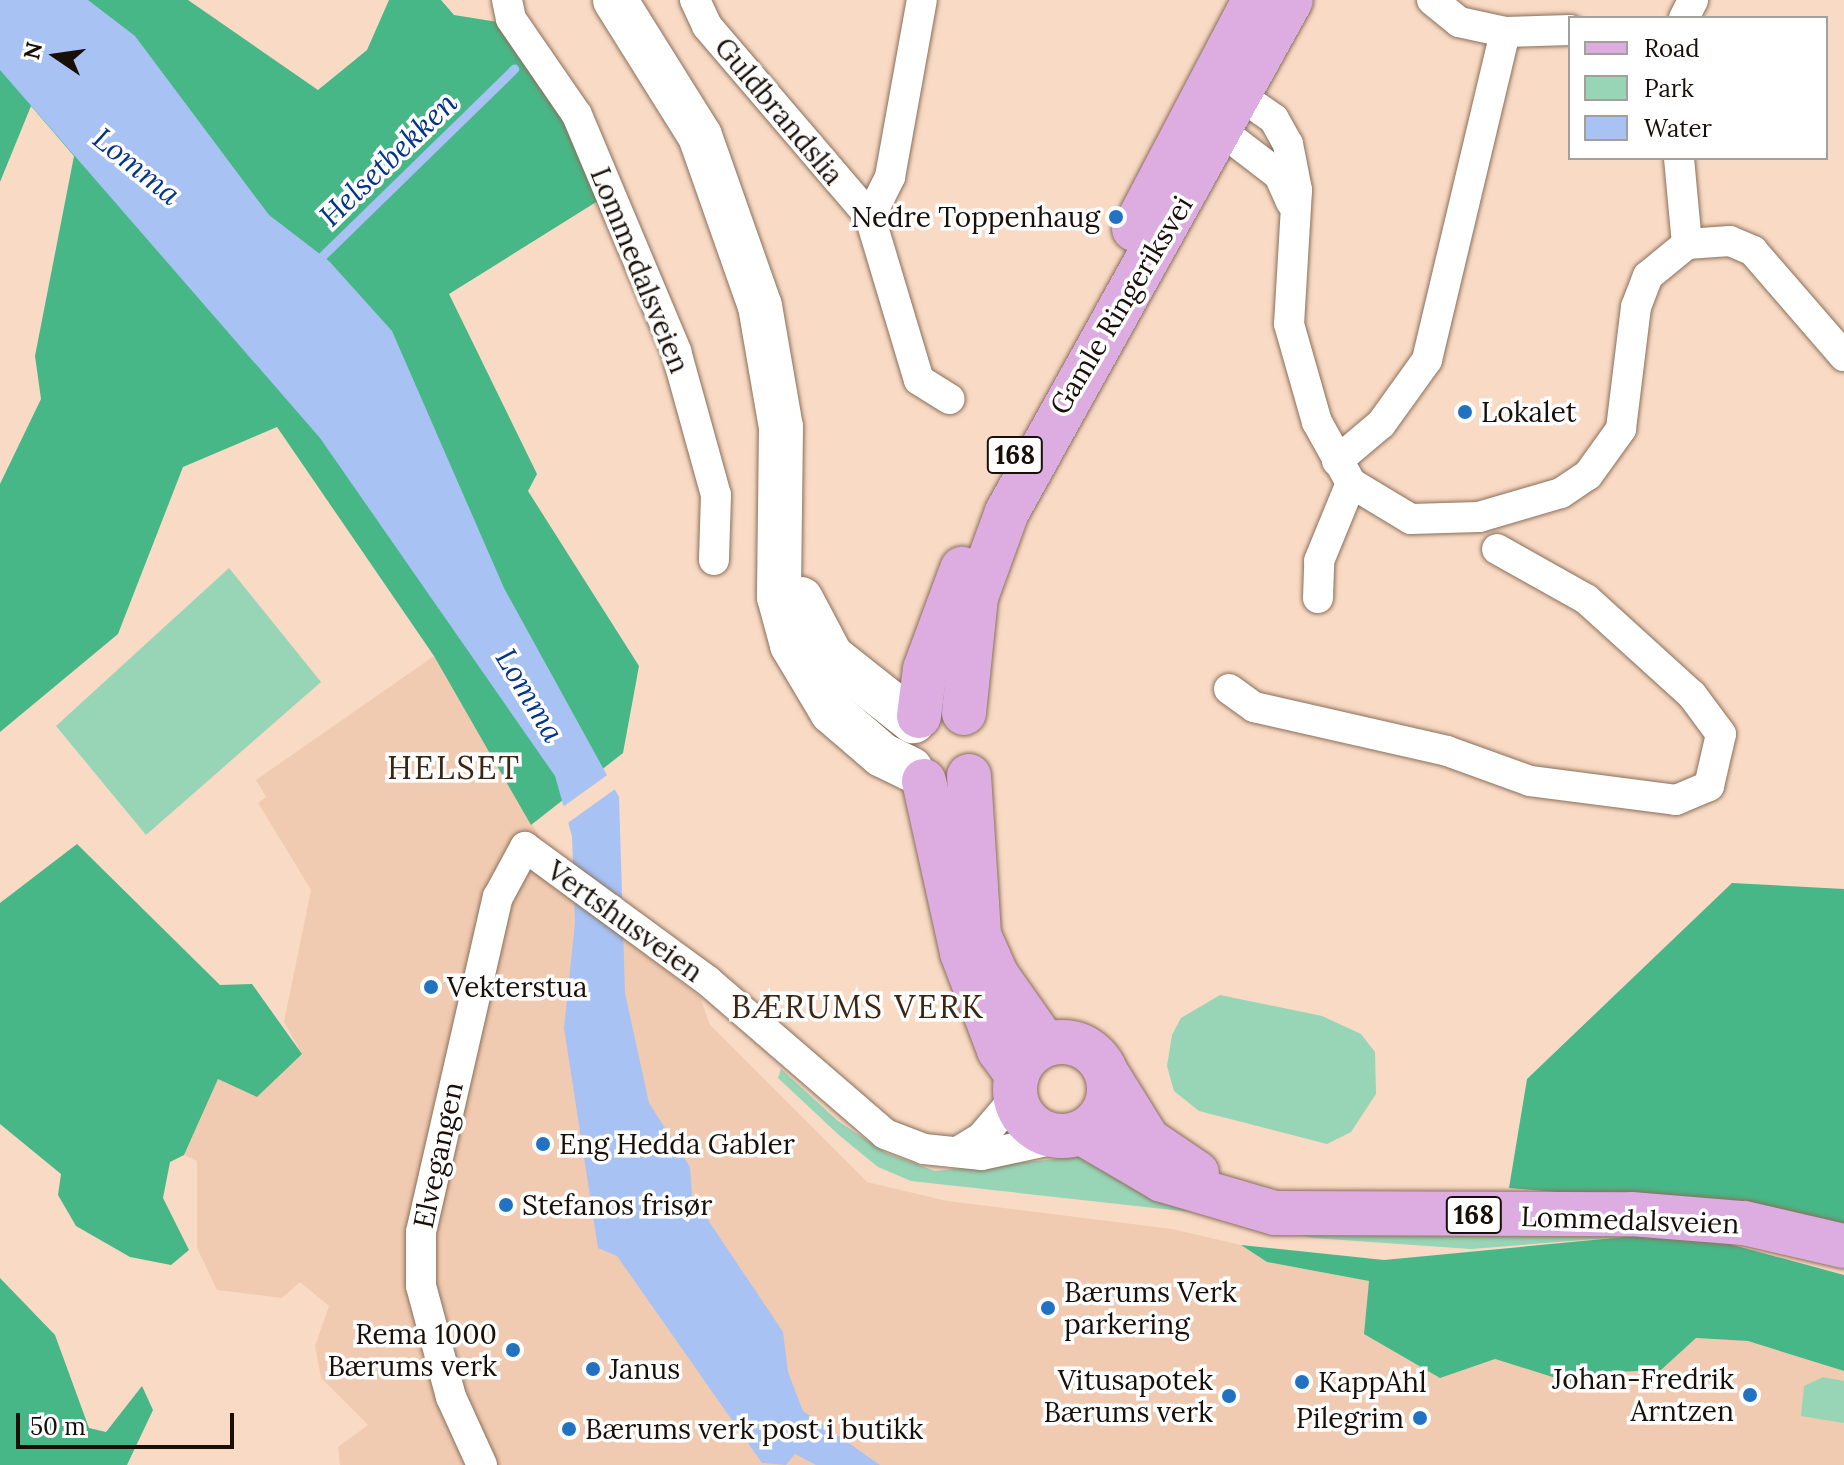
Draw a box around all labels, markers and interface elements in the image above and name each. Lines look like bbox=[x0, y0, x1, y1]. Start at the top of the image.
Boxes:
north arrow bbox=[16, 16, 96, 96]
legend bbox=[1568, 16, 1828, 160]
street label: Guldbrandslia bbox=[708, 31, 850, 191]
text: Road bbox=[1644, 33, 1700, 64]
text: N bbox=[17, 39, 48, 62]
text: Park bbox=[1644, 73, 1694, 104]
water label: Helsetbekken bbox=[312, 85, 464, 233]
text: Water bbox=[1644, 113, 1712, 144]
water label: Lomma bbox=[86, 120, 188, 212]
street label: Lommedalsveien bbox=[583, 162, 697, 378]
street label: Gamle Ringeriksvei bbox=[1042, 190, 1200, 420]
place label: Nedre Toppenhaug bbox=[851, 200, 1100, 234]
marker: Nedre Toppenhaug bbox=[1107, 208, 1125, 226]
place label: Lokalet bbox=[1481, 395, 1576, 429]
marker: Lokalet bbox=[1456, 403, 1474, 421]
road number: 168 bbox=[985, 433, 1045, 477]
water label: Lomma bbox=[488, 642, 572, 748]
district label: HELSET bbox=[387, 749, 521, 787]
street label: Vertshusveien bbox=[541, 853, 709, 989]
place label: Vekterstua bbox=[447, 970, 588, 1004]
marker: Vekterstua bbox=[422, 978, 440, 996]
district label: BÆRUMS VERK bbox=[731, 988, 985, 1026]
street label: Elvegangen bbox=[406, 1079, 470, 1231]
place label: Eng Hedda Gabler bbox=[559, 1127, 795, 1161]
marker: Eng Hedda Gabler bbox=[534, 1135, 552, 1153]
place label: Stefanos frisør bbox=[522, 1188, 712, 1222]
road number: 168 bbox=[1444, 1193, 1504, 1237]
marker: Stefanos frisør bbox=[497, 1196, 515, 1214]
street label: Lommedalsveien bbox=[1520, 1199, 1740, 1241]
place label: Bærums Verk parkering bbox=[1064, 1275, 1237, 1341]
marker: Bærums Verk parkering bbox=[1039, 1299, 1057, 1317]
place label: Rema 1000 Bærums verk bbox=[327, 1317, 497, 1383]
marker: Rema 1000 Bærums verk bbox=[504, 1341, 522, 1359]
place label: Janus bbox=[609, 1352, 680, 1386]
marker: Janus bbox=[584, 1360, 602, 1378]
place label: Johan-Fredrik Arntzen bbox=[1552, 1362, 1734, 1428]
place label: Vitusapotek Bærums verk bbox=[1043, 1363, 1213, 1429]
place label: KappAhl bbox=[1318, 1365, 1427, 1399]
marker: KappAhl bbox=[1293, 1373, 1311, 1391]
marker: Johan-Fredrik Arntzen bbox=[1741, 1386, 1759, 1404]
marker: Vitusapotek Bærums verk bbox=[1220, 1387, 1238, 1405]
scale bar bbox=[20, 1397, 238, 1447]
place label: Pilegrim bbox=[1296, 1401, 1404, 1435]
marker: Pilegrim bbox=[1411, 1409, 1429, 1427]
text: 50 m bbox=[30, 1411, 86, 1442]
place label: Bærums verk post i butikk bbox=[585, 1412, 923, 1446]
marker: Bærums verk post i butikk bbox=[560, 1420, 578, 1438]

